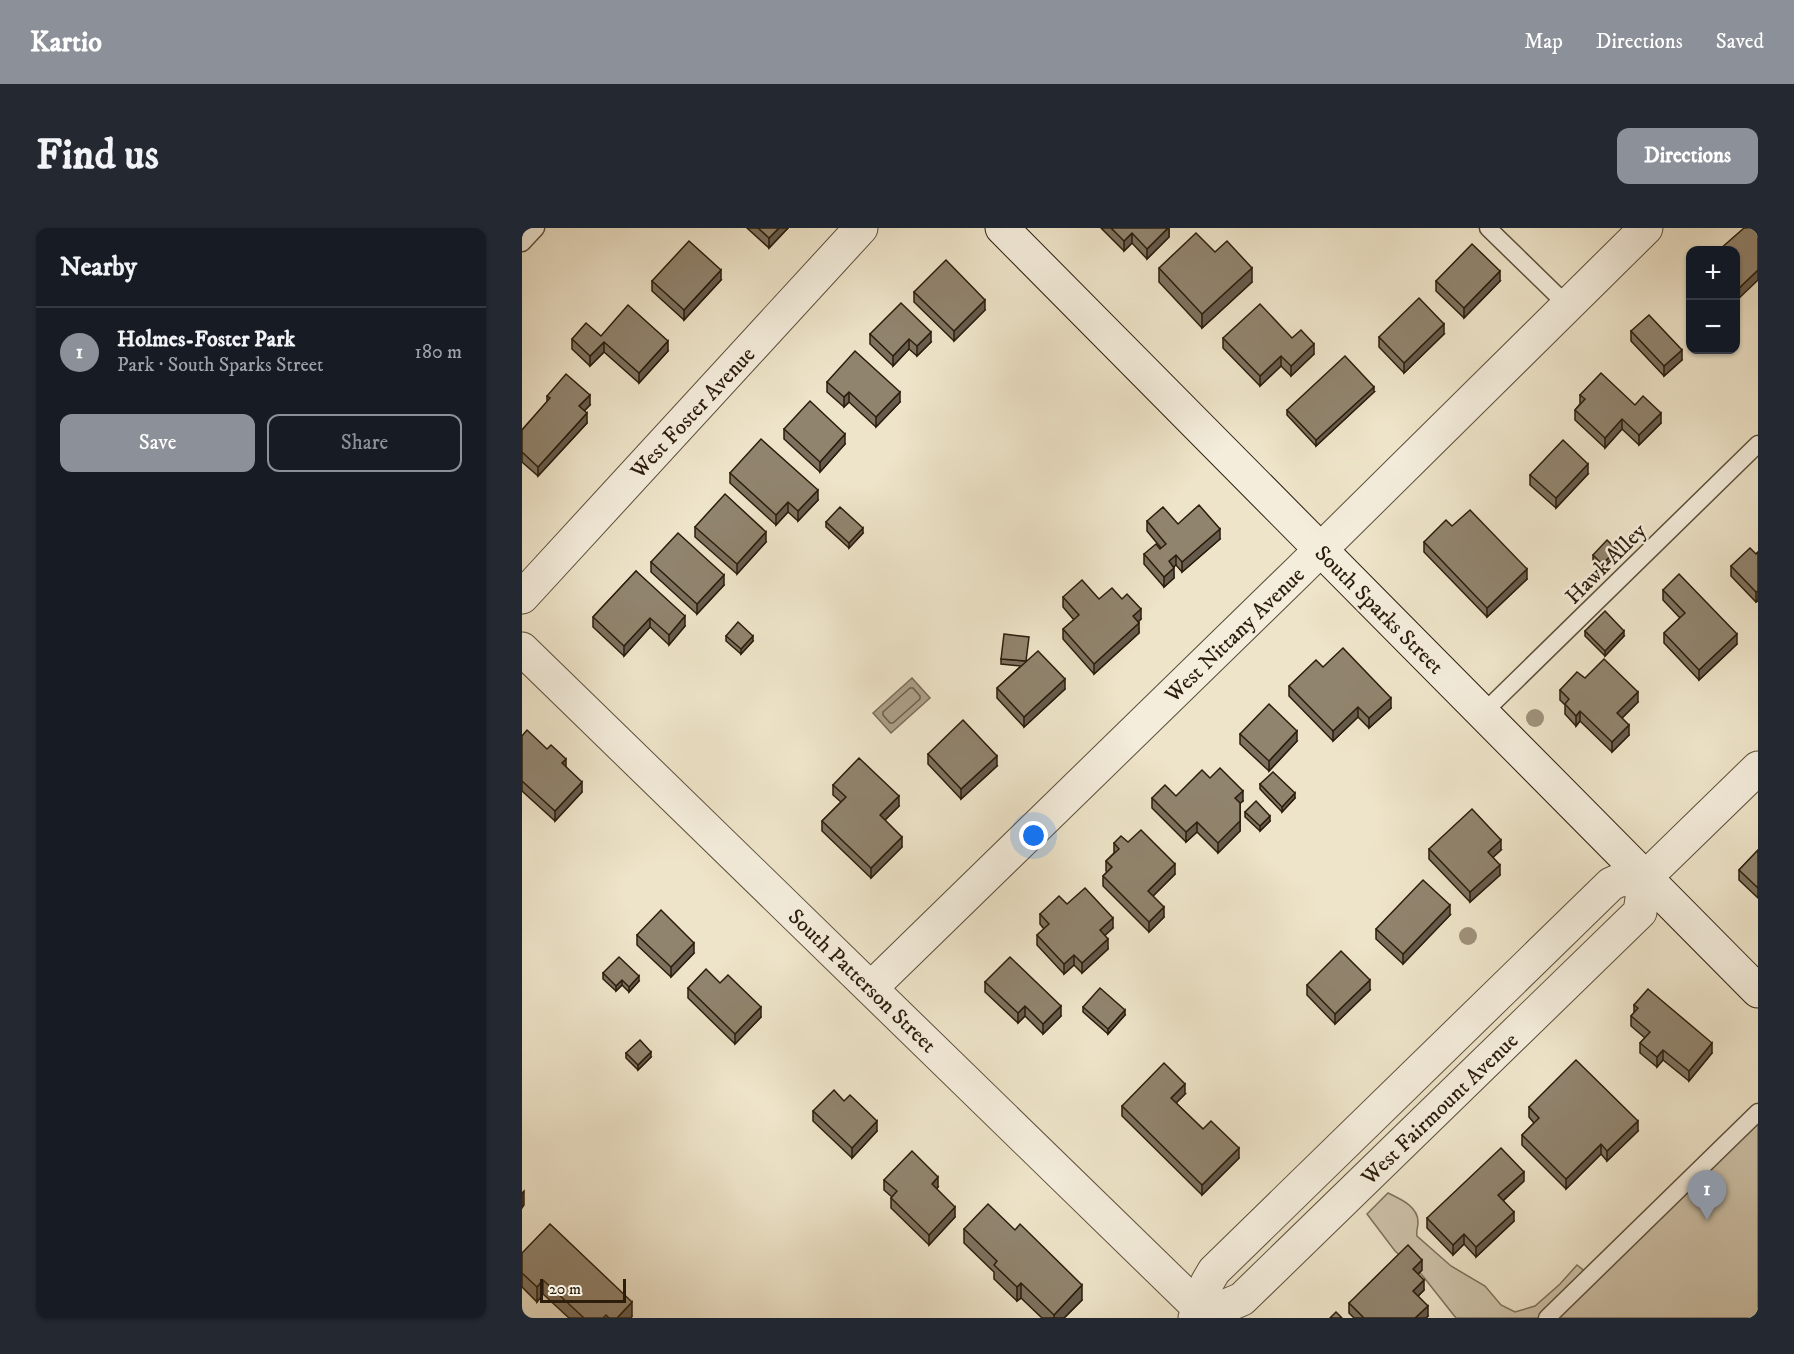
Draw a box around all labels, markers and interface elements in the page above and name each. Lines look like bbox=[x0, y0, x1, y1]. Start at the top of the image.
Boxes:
text: Kartio bbox=[30, 25, 102, 60]
text: Map bbox=[1524, 29, 1563, 55]
text: Directions bbox=[1596, 29, 1683, 55]
text: Saved bbox=[1716, 29, 1764, 55]
button: Directions bbox=[1617, 128, 1758, 184]
text: Find us bbox=[36, 130, 159, 182]
map controls bbox=[1686, 246, 1740, 354]
button: + bbox=[1686, 246, 1740, 300]
text: Nearby bbox=[60, 251, 137, 284]
button: − bbox=[1686, 300, 1740, 354]
text: Holmes-Foster Park bbox=[117, 326, 295, 353]
text: 1 bbox=[76, 340, 83, 365]
text: 180 m bbox=[415, 340, 462, 365]
street label: West Foster Avenue bbox=[624, 341, 761, 485]
text: Park · South Sparks Street bbox=[117, 353, 323, 378]
button: Save bbox=[60, 414, 255, 472]
button: Share bbox=[267, 414, 462, 472]
street label: Hawk Alley bbox=[1560, 517, 1653, 610]
street label: South Sparks Street bbox=[1309, 540, 1449, 680]
street label: West Nittany Avenue bbox=[1159, 562, 1311, 709]
your location bbox=[1019, 821, 1048, 850]
street label: South Patterson Street bbox=[782, 903, 942, 1059]
street label: West Fairmount Avenue bbox=[1355, 1027, 1524, 1192]
pin: 1 bbox=[1688, 1170, 1726, 1220]
scale bar bbox=[540, 1276, 626, 1304]
text: 20 m bbox=[549, 1279, 581, 1299]

